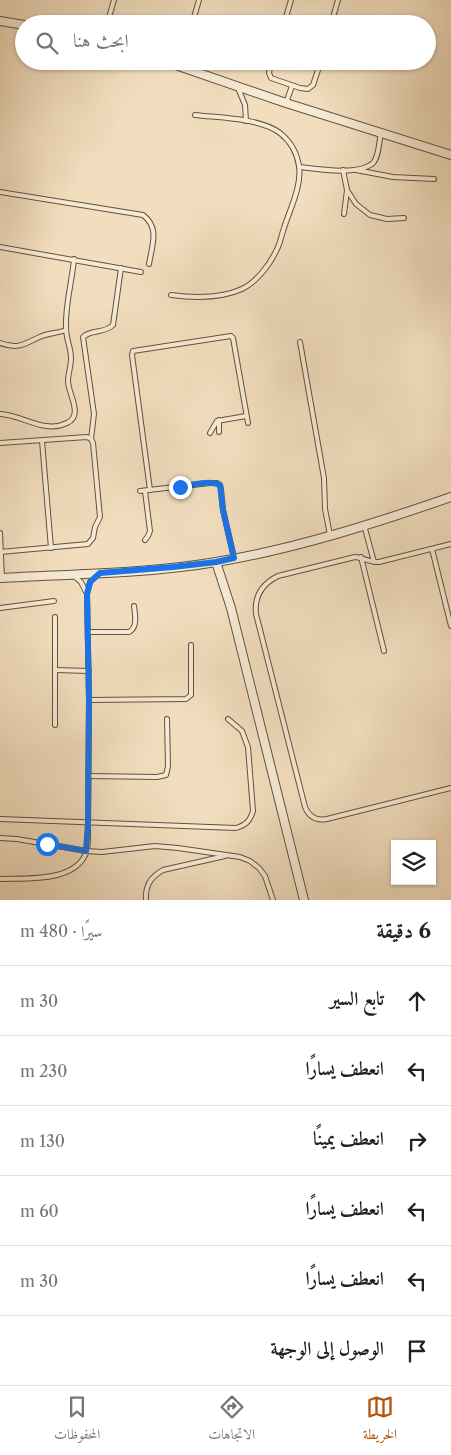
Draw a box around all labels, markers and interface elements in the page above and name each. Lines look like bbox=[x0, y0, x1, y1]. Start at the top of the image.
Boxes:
search box bbox=[15, 15, 436, 70]
icon: search bbox=[33, 29, 61, 57]
text: ابحث هنا bbox=[73, 29, 129, 52]
route end bbox=[169, 476, 192, 499]
route start bbox=[36, 833, 59, 856]
map controls bbox=[391, 840, 436, 885]
button: layers bbox=[391, 840, 436, 885]
text: 6 دقيقة bbox=[377, 918, 431, 943]
text: سيرًا · 480 m bbox=[20, 921, 102, 941]
text: تابع السير bbox=[330, 987, 384, 1010]
icon: ahead bbox=[403, 987, 431, 1015]
text: 30 m bbox=[20, 991, 58, 1011]
text: انعطف يسارًا bbox=[305, 1057, 384, 1080]
icon: left bbox=[403, 1057, 431, 1085]
text: 230 m bbox=[20, 1061, 67, 1081]
text: انعطف يمينًا bbox=[313, 1127, 384, 1150]
icon: right bbox=[403, 1127, 431, 1155]
text: 130 m bbox=[20, 1131, 65, 1151]
text: انعطف يسارًا bbox=[305, 1197, 384, 1220]
icon: left bbox=[403, 1197, 431, 1225]
text: 60 m bbox=[20, 1201, 59, 1221]
text: انعطف يسارًا bbox=[305, 1267, 384, 1290]
icon: left bbox=[403, 1267, 431, 1295]
text: 30 m bbox=[20, 1271, 58, 1291]
text: الوصول إلى الوجهة bbox=[270, 1337, 384, 1360]
icon: arrive bbox=[403, 1337, 431, 1365]
tab: المحفوظات bbox=[54, 1393, 100, 1448]
tab: الاتجاهات bbox=[208, 1393, 255, 1448]
tab: الخريطة bbox=[363, 1393, 397, 1448]

